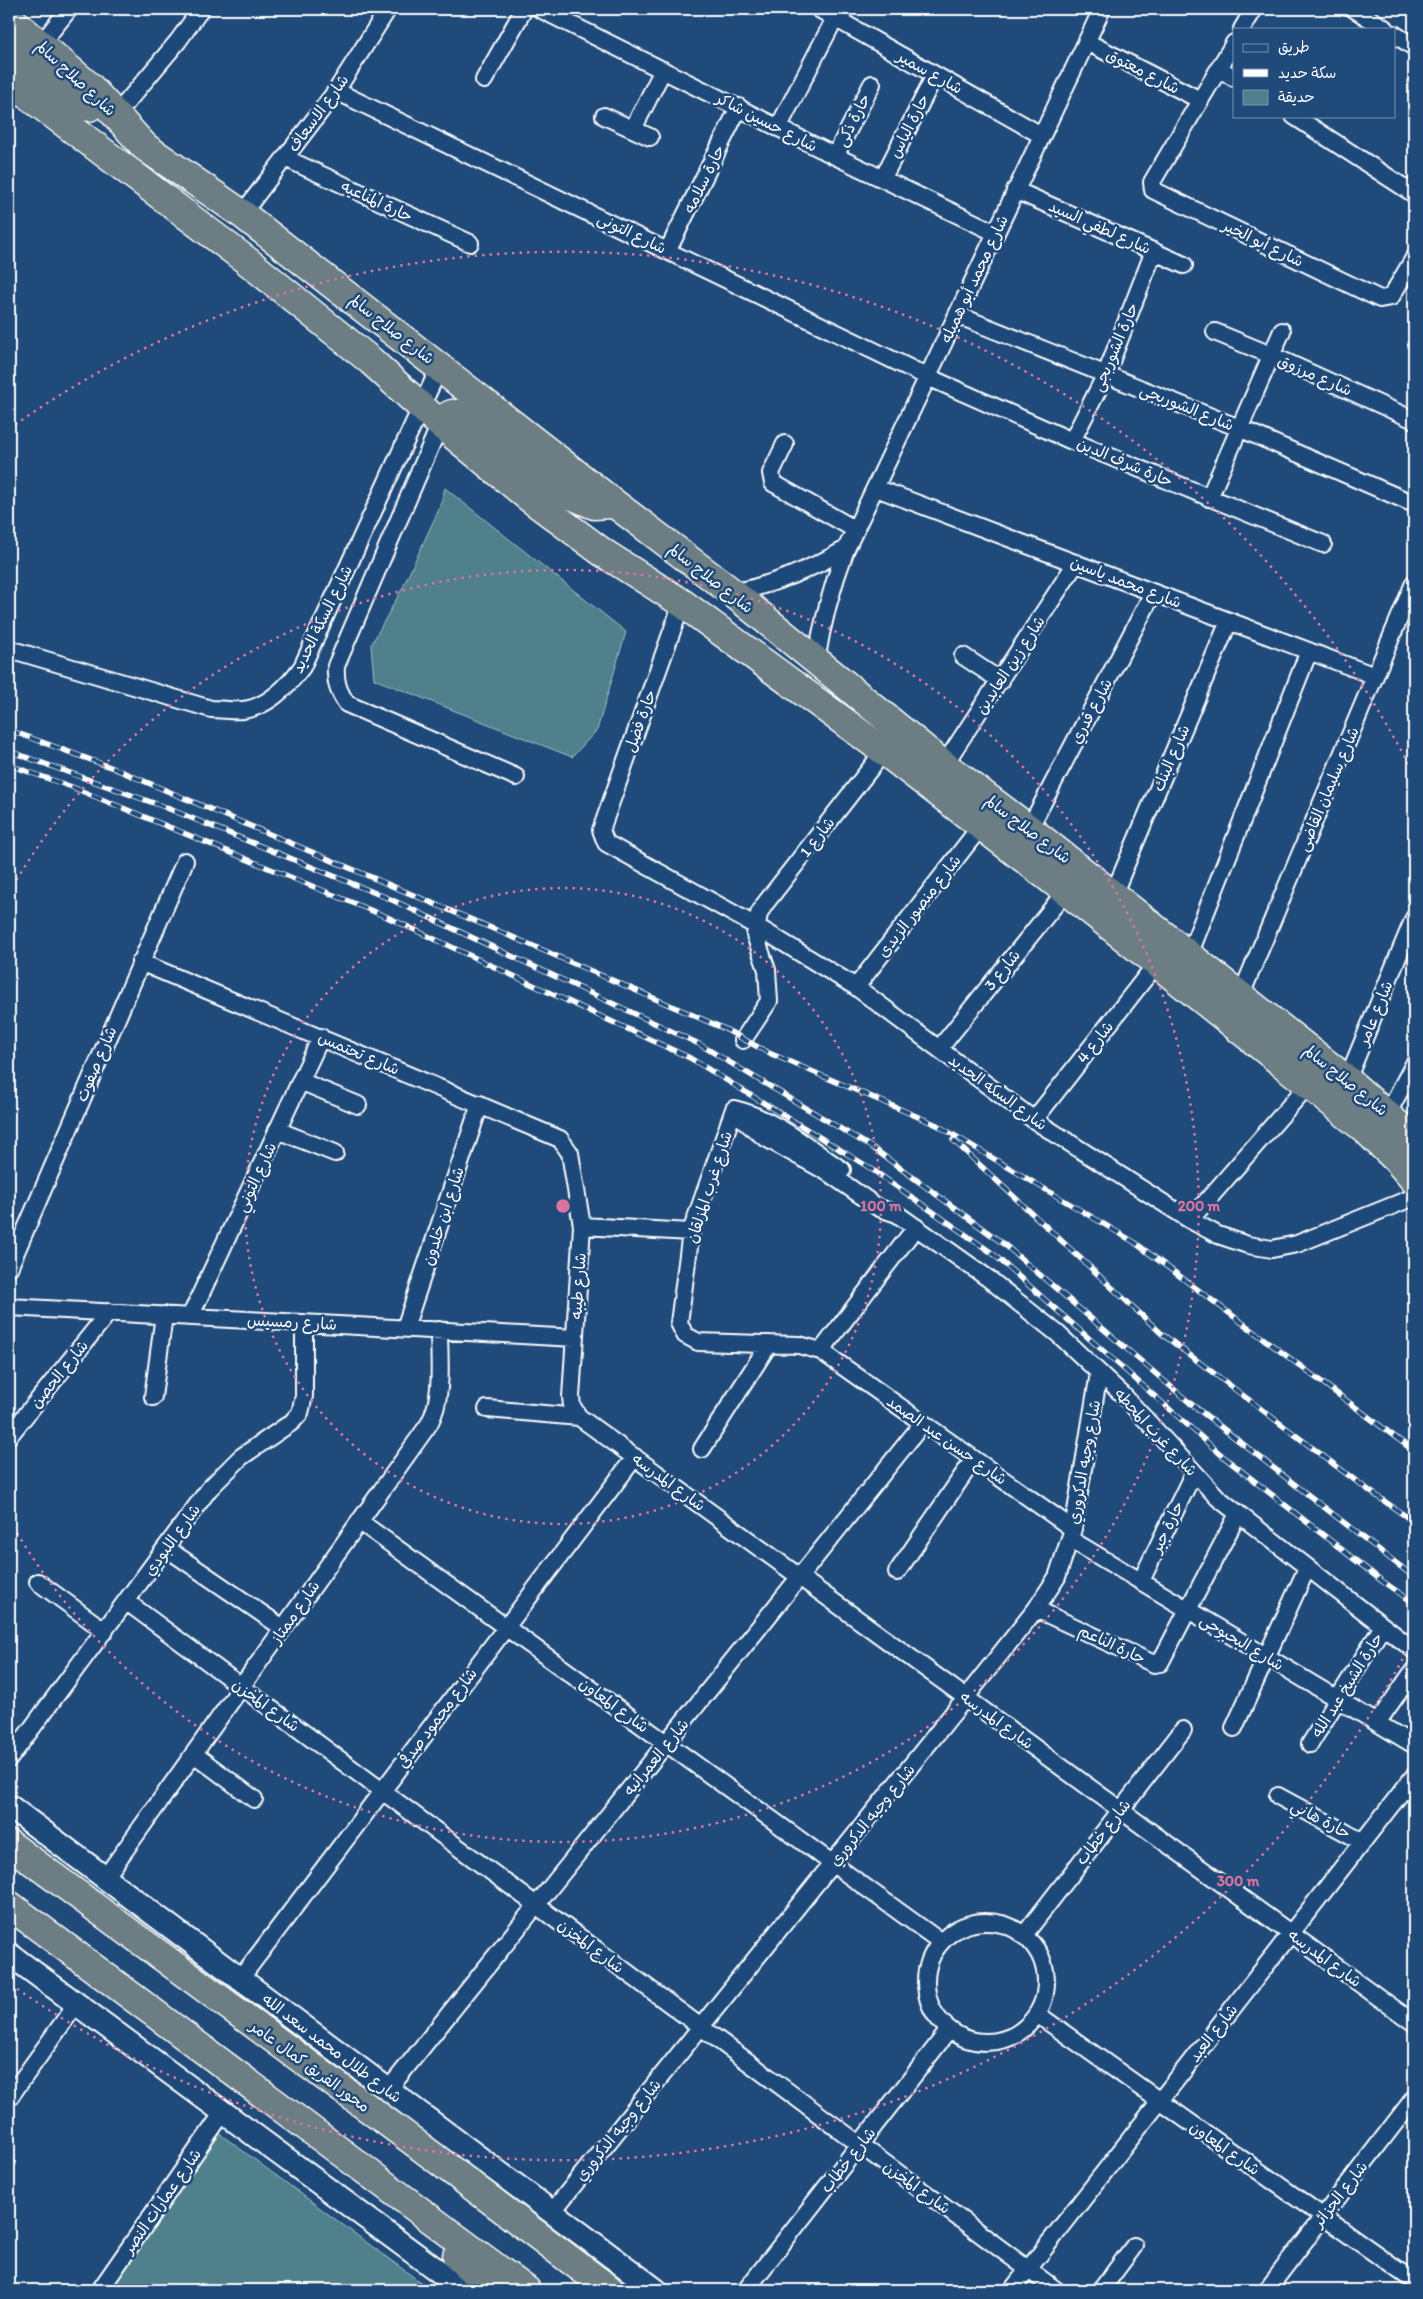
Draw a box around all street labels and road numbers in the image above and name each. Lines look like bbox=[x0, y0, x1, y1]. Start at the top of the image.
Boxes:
street label: شارع صلاح سالم bbox=[30, 36, 120, 122]
street label: شارع معتوق bbox=[1102, 44, 1183, 99]
street label: شارع سمير bbox=[891, 45, 966, 100]
street label: شارع الاسعاف bbox=[284, 71, 354, 157]
street label: شارع حسين شاكر bbox=[711, 87, 821, 157]
street label: حارة ذكى bbox=[832, 91, 875, 150]
street label: حارة الياس bbox=[885, 91, 933, 161]
street label: حارة سلامه bbox=[679, 142, 729, 216]
street label: حارة المناعيه bbox=[338, 176, 416, 226]
street label: شارع لطفي السيد bbox=[1044, 196, 1154, 263]
street label: شارع التونى bbox=[594, 208, 670, 260]
street label: شارع محمد أبو هميله bbox=[936, 212, 1014, 347]
street label: شارع أبو الخير bbox=[1217, 214, 1307, 273]
street label: شارع صلاح سالم bbox=[344, 290, 438, 370]
street label: حارة الشوربجى bbox=[1088, 300, 1143, 395]
street label: شارع مرزوق bbox=[1274, 350, 1355, 402]
street label: شارع الشوربجى bbox=[1136, 380, 1237, 436]
street label: حارة شرف الدين bbox=[1074, 433, 1176, 491]
street label: شارع صلاح سالم bbox=[663, 539, 757, 619]
street label: شارع محمد ياسين bbox=[1067, 552, 1184, 614]
street label: شارع السكة الحديد bbox=[288, 562, 358, 677]
street label: شارع زين العابدين bbox=[971, 612, 1051, 719]
street label: شارع قدري bbox=[1066, 675, 1118, 748]
street label: حارة فضل bbox=[620, 687, 660, 755]
street label: شارع البنك bbox=[1148, 722, 1195, 795]
street label: شارع سليمان القاضى bbox=[1293, 724, 1365, 855]
street label: شارع صلاح سالم bbox=[979, 790, 1075, 870]
street label: شارع 1 bbox=[795, 813, 840, 862]
street label: شارع منصور الزيدى bbox=[873, 851, 966, 962]
street label: شارع 3 bbox=[980, 946, 1026, 995]
street label: شارع عامر bbox=[1353, 978, 1398, 1051]
street label: شارع 4 bbox=[1073, 1017, 1119, 1068]
street label: شارع صفوت bbox=[72, 1023, 122, 1105]
street label: شارع تحتمس bbox=[315, 1027, 403, 1081]
street label: شارع صلاح سالم bbox=[1298, 1040, 1392, 1122]
street label: شارع السكه الحديد bbox=[944, 1050, 1051, 1136]
street label: شارع غرب المزلقان bbox=[682, 1129, 738, 1246]
street label: شارع التوني bbox=[232, 1139, 285, 1217]
street label: شارع ابن خلدون bbox=[418, 1164, 470, 1268]
street label: شارع طيبه bbox=[566, 1252, 592, 1320]
street label: شارع رمسيس bbox=[246, 1310, 337, 1336]
street label: شارع الحصن bbox=[26, 1336, 94, 1413]
street label: شارع غرب المحطه bbox=[1109, 1384, 1202, 1481]
street label: شارع حسن عبد الصمد bbox=[882, 1391, 1011, 1490]
street label: شارع وجيه الدكروري bbox=[1064, 1398, 1106, 1526]
street label: شارع المدرسه bbox=[627, 1449, 709, 1517]
street label: حارة جبر bbox=[1145, 1498, 1188, 1558]
street label: شارع اللبودي bbox=[140, 1501, 206, 1581]
street label: شارع ممتاز bbox=[265, 1577, 325, 1650]
street label: شارع البحبوحى bbox=[1196, 1610, 1287, 1676]
street label: حارة الناعم bbox=[1074, 1620, 1148, 1670]
street label: حارة الشيخ عبد الله bbox=[1307, 1629, 1388, 1741]
street label: شارع محمود صدقي bbox=[392, 1663, 483, 1773]
street label: شارع المعاون bbox=[574, 1673, 652, 1738]
street label: شارع المخزن bbox=[228, 1674, 303, 1737]
street label: شارع المدرسه bbox=[955, 1687, 1037, 1755]
street label: شارع العمرانيه bbox=[619, 1715, 694, 1800]
street label: شارع وجيه الدكروري bbox=[825, 1760, 921, 1871]
street label: شارع خطاب bbox=[1072, 1795, 1136, 1870]
street label: حارة هاني bbox=[1286, 1795, 1354, 1847]
street label: شارع المخزن bbox=[553, 1915, 628, 1979]
street label: شارع المدرسه bbox=[1283, 1925, 1365, 1993]
street label: شارع طلال محمد سعد الله bbox=[257, 1989, 405, 2108]
street label: شارع العبد bbox=[1185, 2000, 1243, 2067]
street label: محور الفريق كمال عامر bbox=[244, 2015, 374, 2117]
street label: شارع وجيه الدكروري bbox=[571, 2075, 667, 2186]
street label: شارع المعاون bbox=[1185, 2117, 1264, 2181]
street label: شارع خطاب bbox=[817, 2123, 881, 2198]
street label: شارع عمارات النصر bbox=[118, 2145, 207, 2260]
street label: شارع المخزن bbox=[879, 2156, 954, 2219]
street label: شارع الجزائر bbox=[1307, 2157, 1373, 2234]

